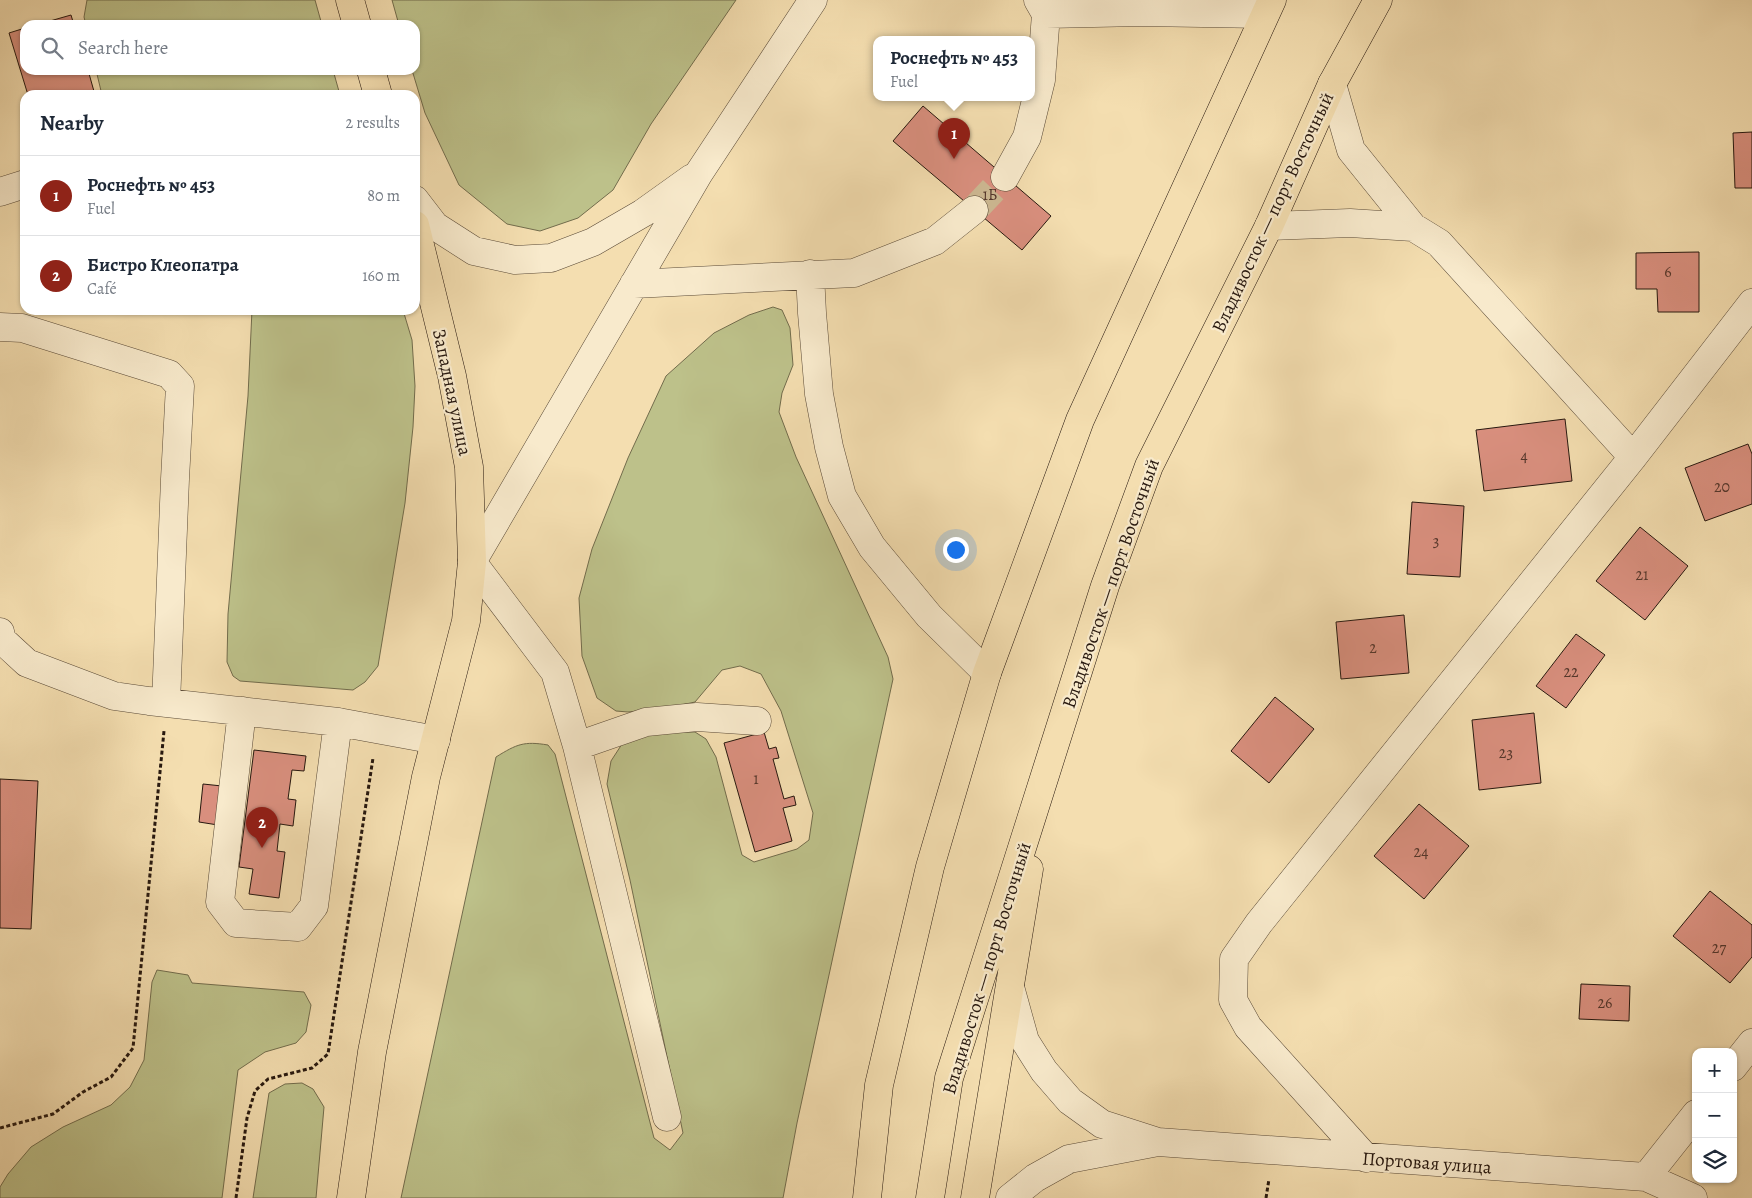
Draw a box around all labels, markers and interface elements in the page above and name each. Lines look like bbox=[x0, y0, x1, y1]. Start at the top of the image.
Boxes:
search box bbox=[20, 20, 420, 75]
icon: search bbox=[38, 34, 66, 62]
text: Search here bbox=[78, 35, 168, 61]
popup bbox=[873, 36, 1035, 101]
text: Роснефть № 453 bbox=[890, 45, 1018, 71]
text: Fuel bbox=[890, 71, 918, 93]
street label: Владивосток — порт Восточный bbox=[1206, 88, 1340, 337]
text: Nearby bbox=[40, 109, 103, 137]
text: 2 results bbox=[345, 112, 400, 134]
pin: 1 bbox=[938, 118, 970, 159]
text: Роснефть № 453 bbox=[87, 172, 215, 198]
house number: 1Б bbox=[982, 184, 998, 206]
text: 1 bbox=[53, 185, 59, 207]
text: 80 m bbox=[367, 185, 400, 207]
text: Fuel bbox=[87, 198, 115, 220]
text: Бистро Клеопатра bbox=[87, 252, 239, 278]
house number: 6 bbox=[1664, 261, 1672, 283]
text: 2 bbox=[52, 265, 60, 287]
text: 160 m bbox=[362, 265, 400, 287]
text: Café bbox=[87, 278, 117, 300]
street label: Западная улица bbox=[426, 326, 478, 458]
house number: 4 bbox=[1520, 445, 1528, 467]
street label: Владивосток — порт Восточный bbox=[1056, 455, 1166, 712]
house number: 20 bbox=[1714, 476, 1730, 498]
house number: 3 bbox=[1433, 530, 1439, 552]
your location bbox=[943, 537, 969, 563]
house number: 21 bbox=[1635, 564, 1649, 586]
house number: 2 bbox=[1369, 637, 1377, 659]
house number: 22 bbox=[1563, 661, 1579, 683]
house number: 23 bbox=[1499, 742, 1513, 764]
house number: 1 bbox=[753, 768, 759, 790]
pin: 2 bbox=[246, 807, 278, 848]
street label: Владивосток — порт Восточный bbox=[936, 839, 1038, 1098]
house number: 24 bbox=[1414, 841, 1428, 863]
house number: 27 bbox=[1712, 937, 1726, 959]
house number: 26 bbox=[1598, 992, 1613, 1014]
map controls bbox=[1692, 1048, 1737, 1183]
button: + bbox=[1692, 1048, 1737, 1093]
button: − bbox=[1692, 1093, 1737, 1138]
button: layers bbox=[1692, 1138, 1737, 1183]
street label: Портовая улица bbox=[1361, 1145, 1493, 1181]

